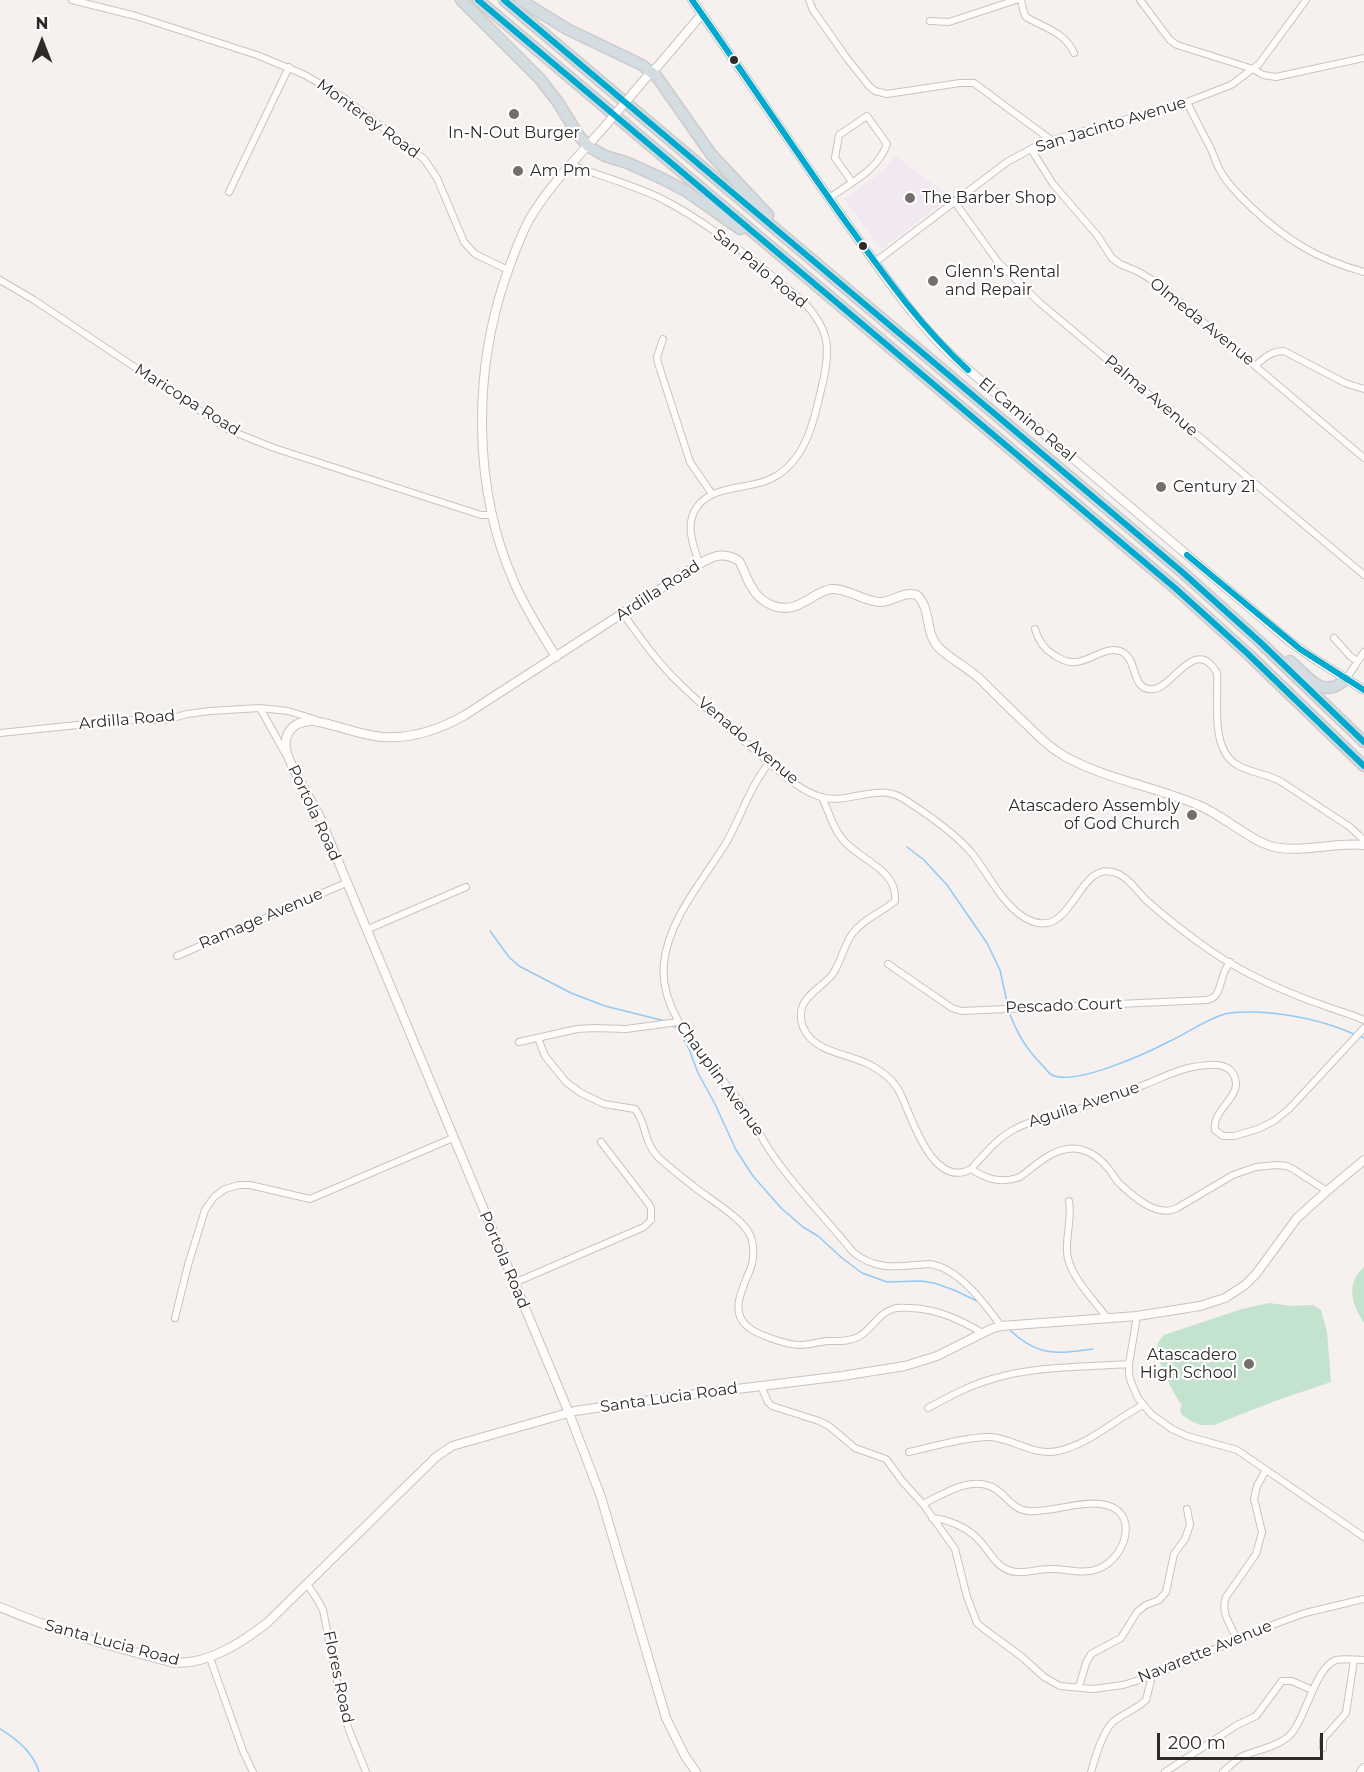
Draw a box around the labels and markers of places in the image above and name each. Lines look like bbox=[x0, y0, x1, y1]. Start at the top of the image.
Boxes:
unlabelled marker bbox=[728, 54, 740, 66]
marker: In-N-Out Burger bbox=[507, 107, 521, 121]
place label: In-N-Out Burger bbox=[448, 123, 580, 143]
place label: Am Pm bbox=[530, 161, 591, 181]
marker: Am Pm bbox=[511, 164, 525, 178]
place label: The Barber Shop bbox=[922, 188, 1056, 208]
marker: The Barber Shop bbox=[903, 191, 917, 205]
unlabelled marker bbox=[857, 240, 869, 252]
place label: Glenn's Rental and Repair bbox=[945, 262, 1060, 300]
marker: Glenn's Rental and Repair bbox=[926, 274, 940, 288]
place label: Century 21 bbox=[1173, 477, 1256, 497]
marker: Century 21 bbox=[1154, 480, 1168, 494]
place label: Atascadero Assembly of God Church bbox=[1008, 796, 1180, 834]
marker: Atascadero Assembly of God Church bbox=[1185, 808, 1199, 822]
place label: Atascadero High School bbox=[1140, 1345, 1237, 1383]
marker: Atascadero High School bbox=[1242, 1357, 1256, 1371]

